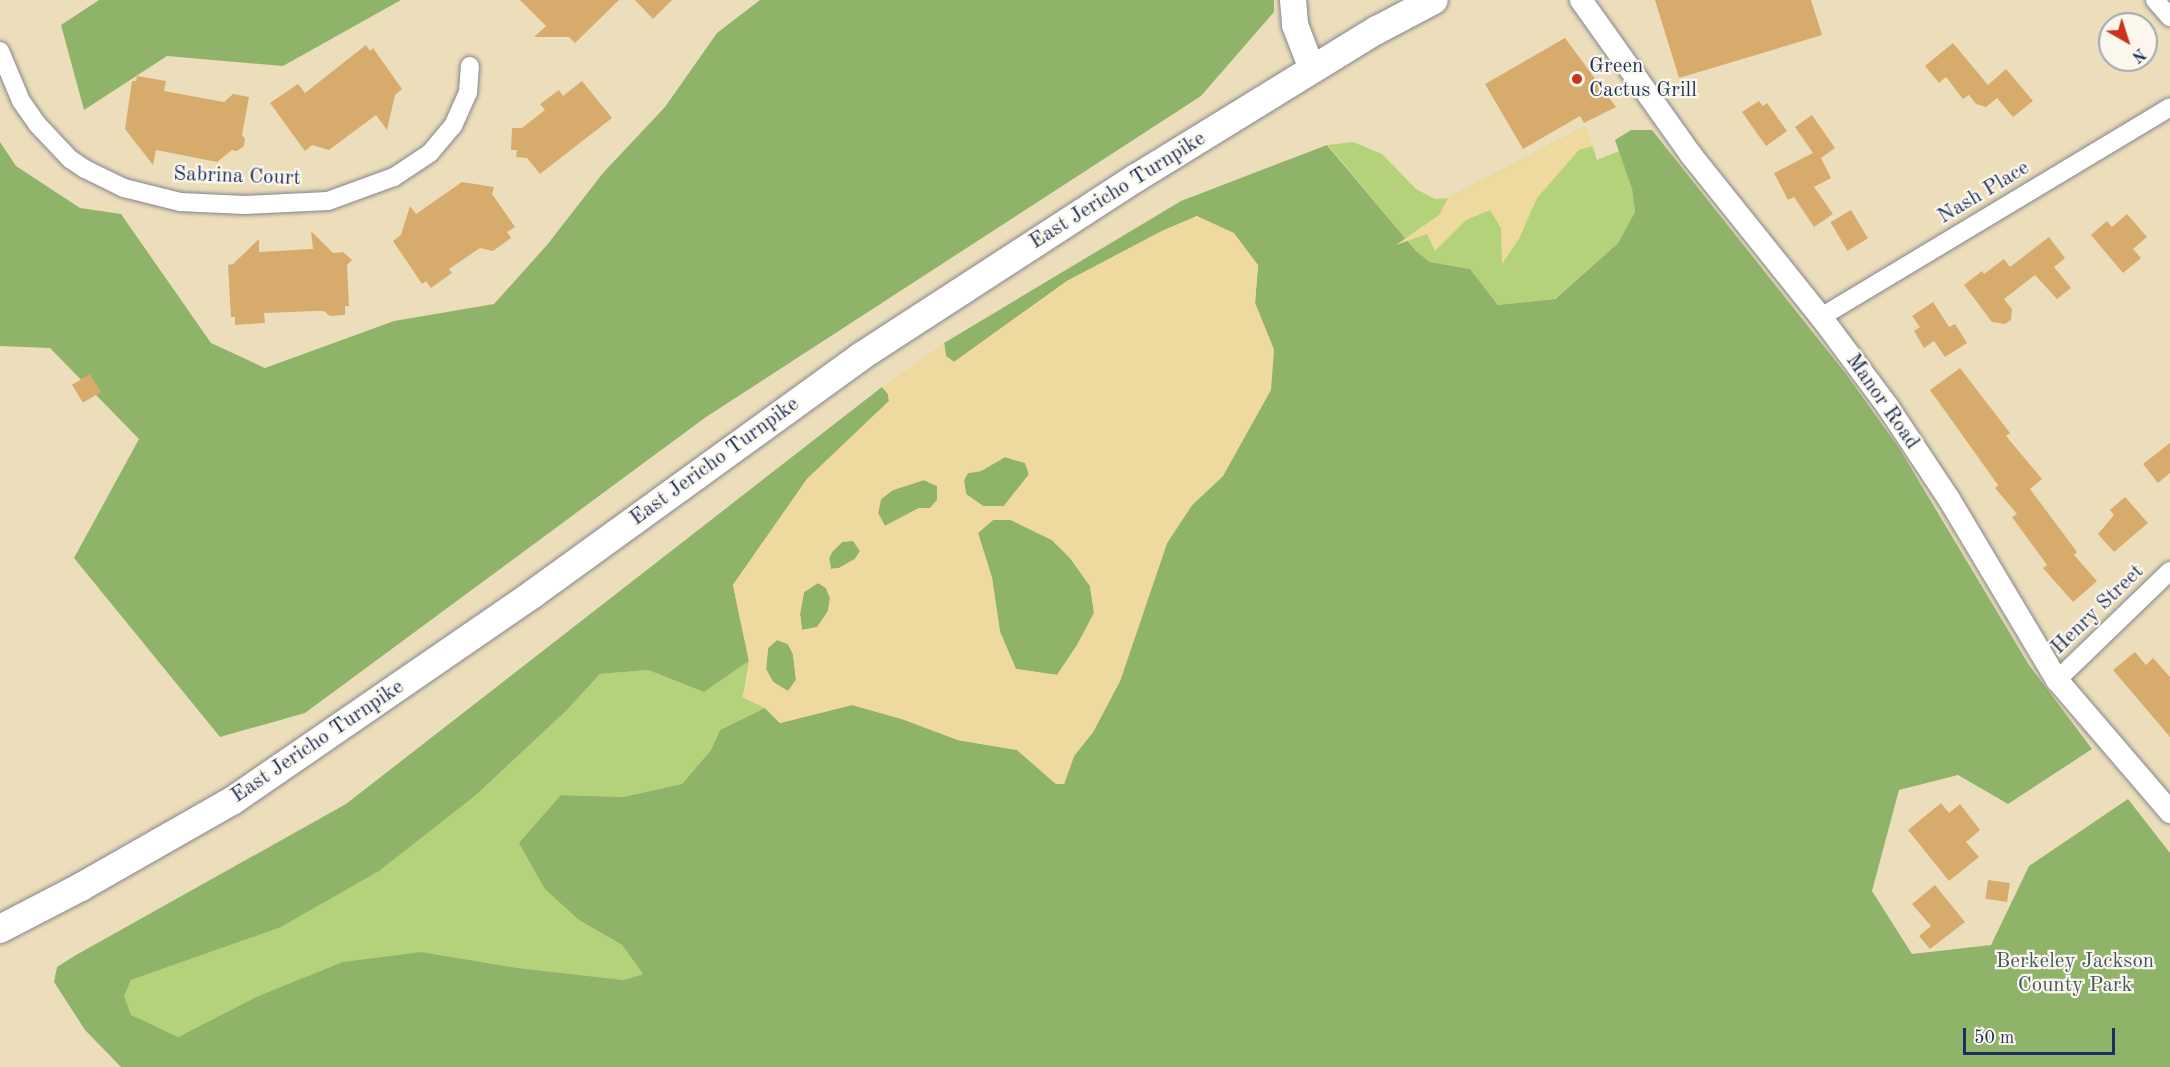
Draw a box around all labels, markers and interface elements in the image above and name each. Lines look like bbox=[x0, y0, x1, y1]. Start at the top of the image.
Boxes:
north arrow bbox=[2098, 12, 2158, 72]
text: N bbox=[2128, 44, 2148, 64]
place label: Green Cactus Grill bbox=[1589, 54, 1697, 104]
marker: Green Cactus Grill bbox=[1570, 72, 1584, 86]
street label: East Jericho Turnpike bbox=[1025, 127, 1211, 255]
street label: Nash Place bbox=[1934, 156, 2034, 230]
street label: Sabrina Court bbox=[173, 162, 301, 192]
street label: Manor Road bbox=[1840, 349, 1924, 455]
street label: East Jericho Turnpike bbox=[626, 392, 804, 532]
street label: Henry Street bbox=[2047, 560, 2149, 660]
street label: East Jericho Turnpike bbox=[227, 675, 409, 809]
park label: Berkeley Jackson County Park bbox=[1996, 949, 2154, 999]
scale bar bbox=[1966, 1016, 2118, 1054]
text: 50 m bbox=[1974, 1029, 2014, 1047]

